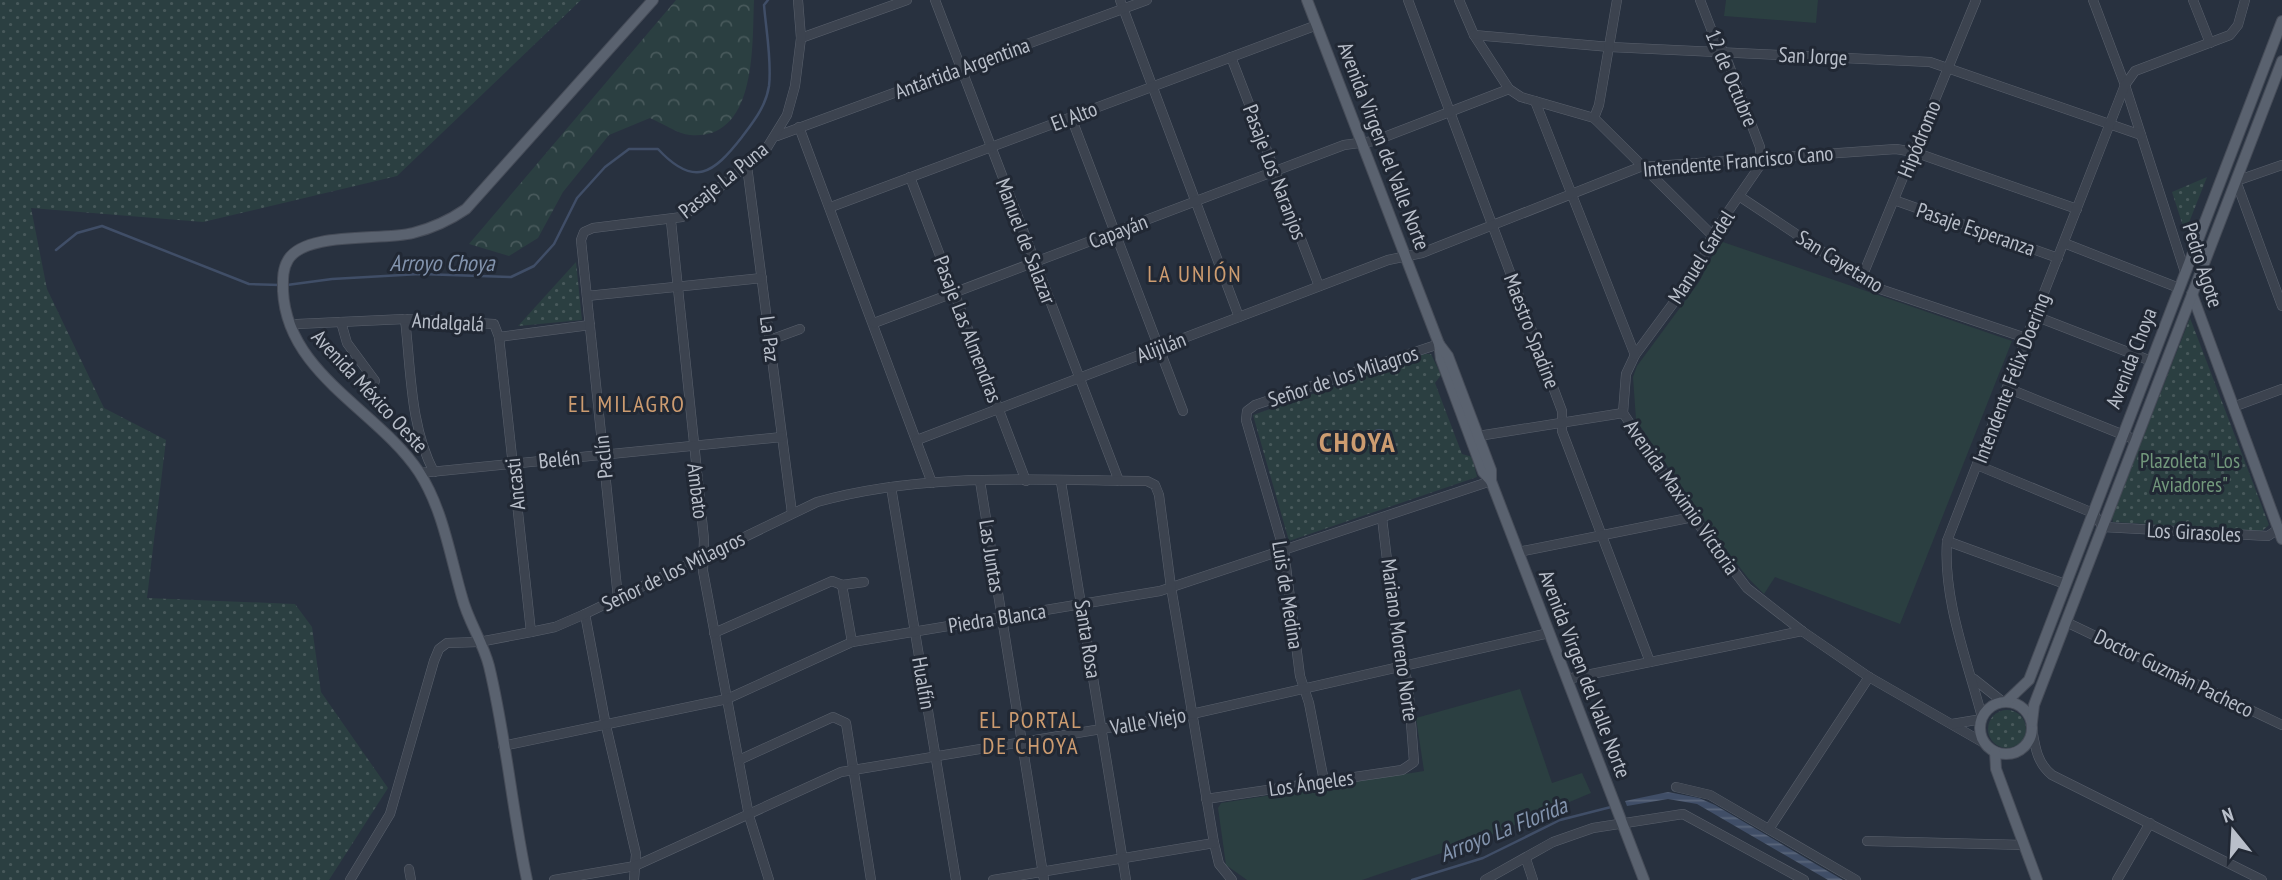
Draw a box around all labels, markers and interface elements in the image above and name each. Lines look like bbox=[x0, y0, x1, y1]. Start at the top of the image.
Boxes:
street label: 12 de Octubre bbox=[1699, 25, 1765, 131]
street label: Antártida Argentina bbox=[891, 31, 1033, 105]
street label: Avenida Virgen del Valle Norte bbox=[1332, 38, 1436, 254]
street label: San Jorge bbox=[1778, 41, 1848, 71]
street label: El Alto bbox=[1047, 95, 1101, 137]
street label: Hipódromo bbox=[1891, 97, 1947, 181]
street label: Pasaje Los Naranjos bbox=[1237, 101, 1313, 243]
street label: Pasaje La Puna bbox=[673, 136, 773, 224]
street label: Intendente Francisco Cano bbox=[1642, 139, 1834, 183]
street label: Manuel de Salazar bbox=[990, 174, 1062, 308]
street label: Pasaje Esperanza bbox=[1913, 196, 2039, 262]
street label: Manuel Gardel bbox=[1662, 205, 1740, 309]
street label: Capayán bbox=[1085, 208, 1151, 254]
street label: Pedro Agote bbox=[2177, 219, 2229, 311]
street label: San Cayetano bbox=[1791, 224, 1889, 298]
water label: Arroyo Choya bbox=[390, 248, 496, 277]
street label: Pasaje Las Almendras bbox=[928, 252, 1008, 406]
district label: LA UNIÓN bbox=[1147, 259, 1243, 288]
street label: Maestro Spadine bbox=[1498, 270, 1566, 392]
street label: Intendente Félix Doering bbox=[1966, 289, 2056, 467]
street label: Avenida Choya bbox=[2099, 304, 2163, 412]
street label: Andalgalá bbox=[411, 307, 485, 337]
street label: La Paz bbox=[754, 314, 786, 364]
street label: Avenida México Oeste bbox=[306, 324, 434, 458]
street label: Alijilán bbox=[1132, 325, 1190, 369]
street label: Señor de los Milagros bbox=[1265, 339, 1421, 413]
district label: EL MILAGRO bbox=[568, 389, 686, 418]
street label: Avenida Maximio Victoria bbox=[1618, 414, 1746, 580]
district label: CHOYA bbox=[1319, 423, 1397, 460]
street label: Paclín bbox=[587, 434, 619, 480]
street label: Belén bbox=[537, 443, 581, 475]
park label: Plazoleta "Los Aviadores" bbox=[2140, 447, 2240, 498]
street label: Ancasti bbox=[499, 456, 531, 512]
street label: Ambato bbox=[681, 462, 715, 520]
street label: Los Girasoles bbox=[2146, 516, 2242, 548]
street label: Las Juntas bbox=[973, 518, 1011, 594]
street label: Señor de los Milagros bbox=[597, 525, 749, 617]
street label: Luis de Medina bbox=[1266, 539, 1310, 651]
street label: Mariano Moreno Norte bbox=[1375, 557, 1425, 723]
street label: Avenida Virgen del Valle Norte bbox=[1533, 566, 1637, 782]
street label: Piedra Blanca bbox=[946, 597, 1048, 639]
street label: Santa Rosa bbox=[1068, 598, 1108, 680]
street label: Doctor Guzmán Pacheco bbox=[2090, 623, 2258, 723]
street label: Hualfín bbox=[906, 655, 942, 711]
street label: Valle Viejo bbox=[1107, 701, 1188, 741]
district label: EL PORTAL DE CHOYA bbox=[979, 705, 1083, 760]
street label: Los Ángeles bbox=[1267, 764, 1355, 802]
water label: Arroyo La Florida bbox=[1435, 790, 1573, 868]
north arrow bbox=[2198, 796, 2268, 866]
text: N bbox=[2219, 802, 2236, 828]

